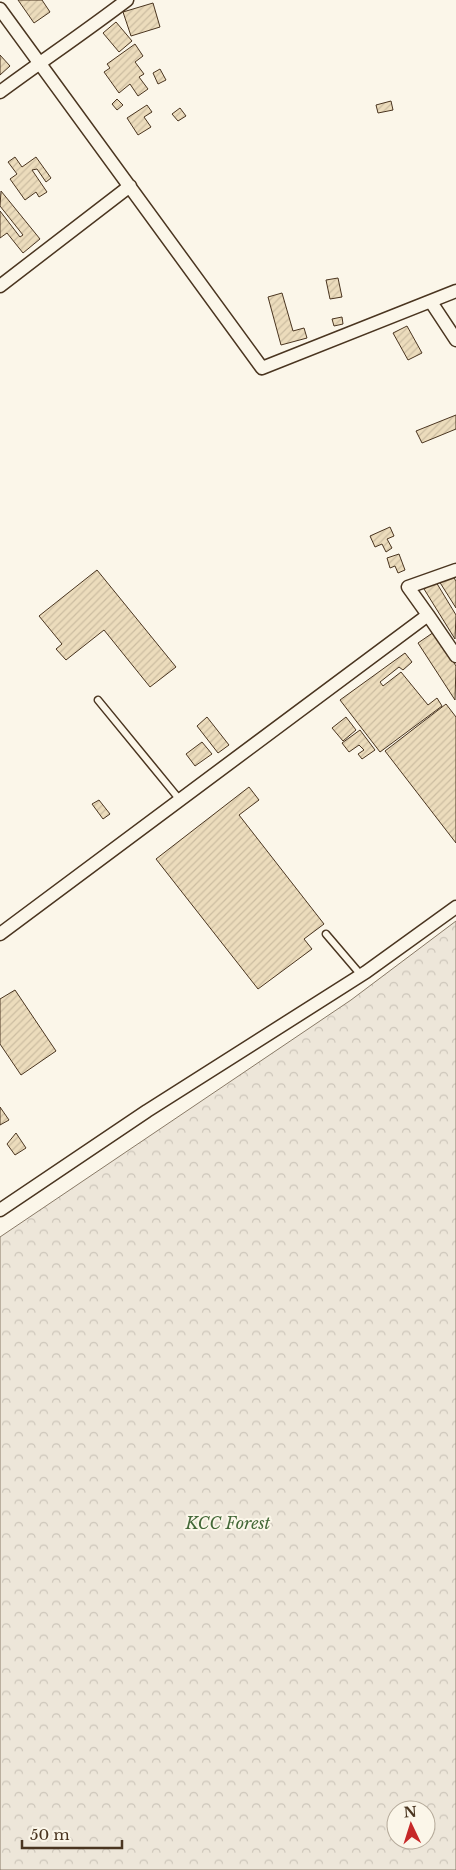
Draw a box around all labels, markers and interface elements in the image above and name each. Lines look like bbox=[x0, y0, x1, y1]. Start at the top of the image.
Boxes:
park label: KCC Forest bbox=[185, 1513, 271, 1533]
north arrow bbox=[386, 1800, 436, 1850]
text: N bbox=[403, 1803, 417, 1821]
scale bar bbox=[22, 1818, 122, 1850]
text: 50 m bbox=[30, 1825, 70, 1844]

